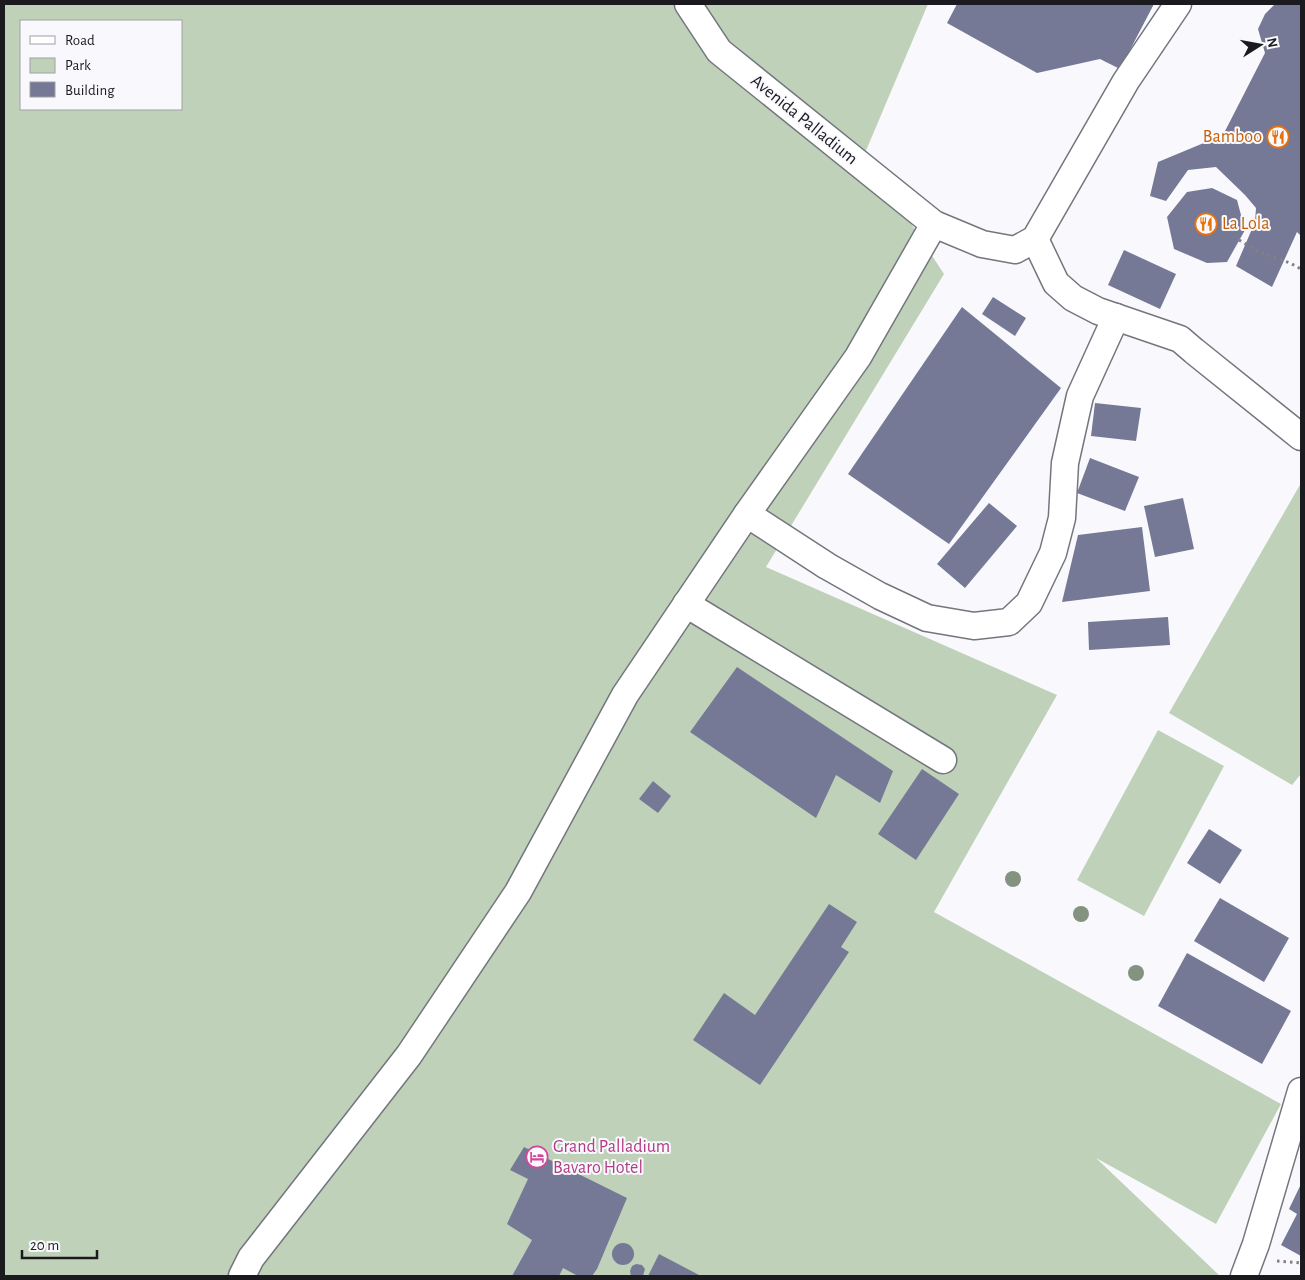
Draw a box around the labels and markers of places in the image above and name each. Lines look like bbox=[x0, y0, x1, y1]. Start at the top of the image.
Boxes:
restaurant icon: Bamboo bbox=[1266, 125, 1290, 149]
place label: Bamboo bbox=[1203, 128, 1262, 146]
restaurant icon: La Lola bbox=[1194, 212, 1218, 236]
place label: La Lola bbox=[1222, 215, 1270, 233]
place label: Grand Palladium Bavaro Hotel bbox=[553, 1138, 670, 1177]
hotel icon: Grand Palladium Bavaro Hotel bbox=[525, 1145, 549, 1169]

